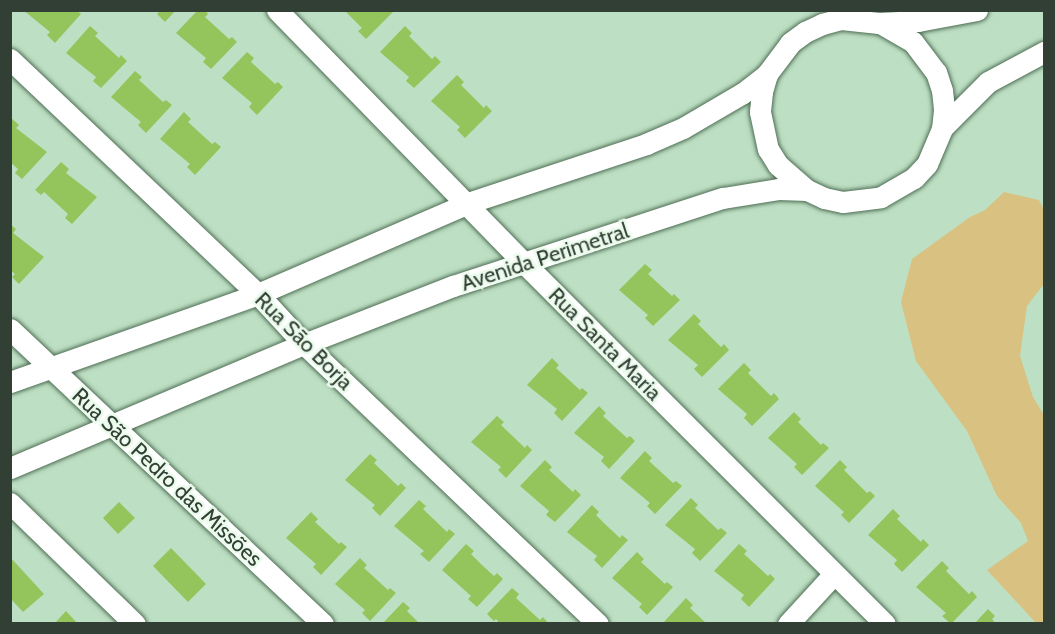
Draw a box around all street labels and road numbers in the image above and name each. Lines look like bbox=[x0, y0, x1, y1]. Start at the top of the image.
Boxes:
street label: Avenida Perimetral bbox=[458, 217, 632, 297]
street label: Rua Santa Maria bbox=[543, 282, 667, 406]
street label: Rua São Borja bbox=[249, 286, 359, 396]
street label: Rua São Pedro das Missões bbox=[67, 382, 267, 572]

